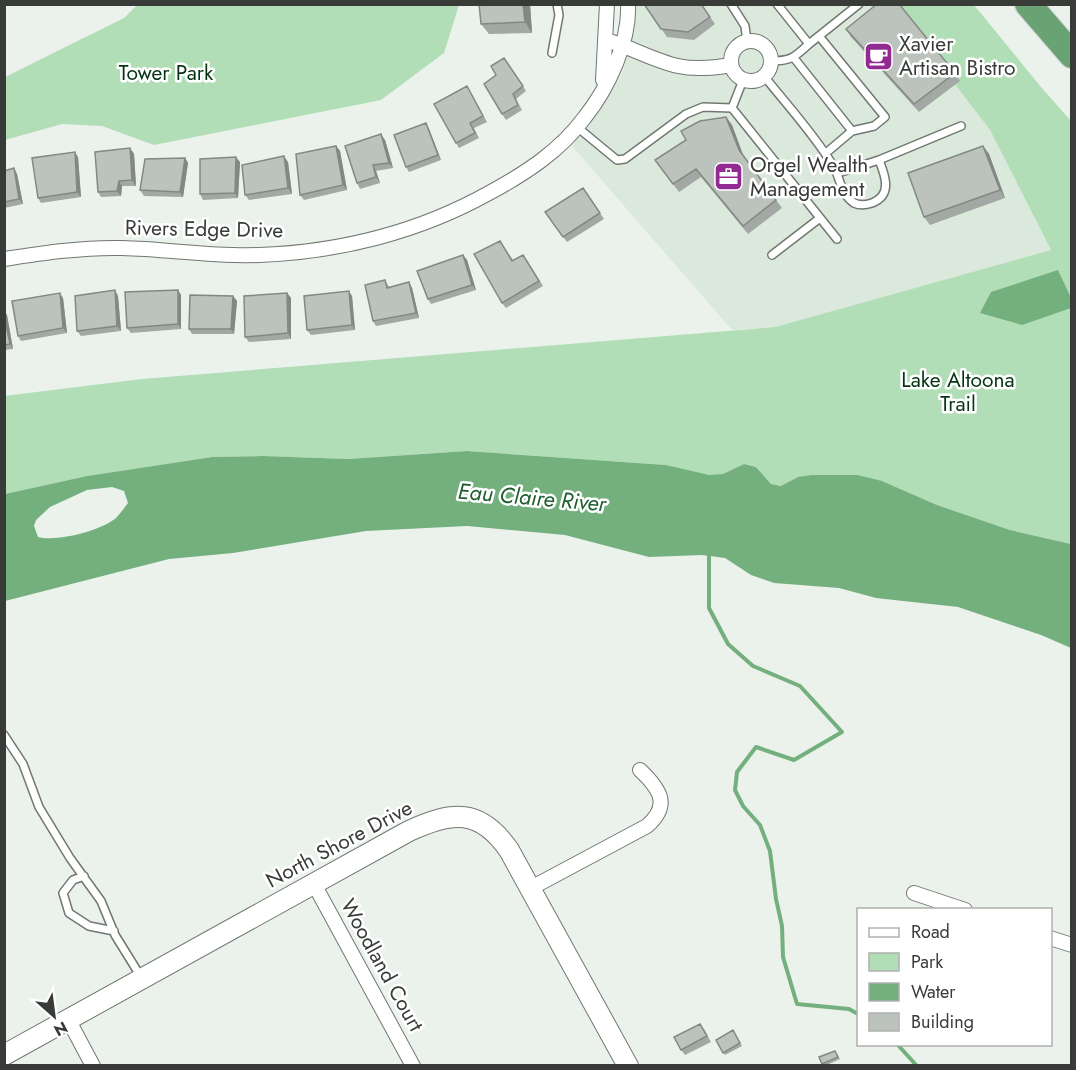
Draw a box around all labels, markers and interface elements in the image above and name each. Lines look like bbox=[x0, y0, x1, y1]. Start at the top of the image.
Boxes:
place label: Xavier Artisan Bistro bbox=[899, 29, 1016, 83]
cafe icon: Xavier Artisan Bistro bbox=[862, 40, 894, 72]
park label: Tower Park bbox=[119, 58, 214, 88]
place label: Orgel Wealth Management bbox=[750, 150, 868, 204]
office icon: Orgel Wealth Management bbox=[713, 161, 745, 193]
street label: Rivers Edge Drive bbox=[125, 213, 284, 245]
park label: Lake Altoona Trail bbox=[901, 365, 1015, 419]
water label: Eau Claire River bbox=[457, 475, 609, 520]
street label: North Shore Drive bbox=[260, 793, 418, 895]
street label: Woodland Court bbox=[333, 893, 431, 1037]
legend bbox=[857, 908, 1052, 1046]
text: Road bbox=[911, 919, 950, 945]
text: Park bbox=[911, 949, 943, 975]
text: Water bbox=[911, 979, 956, 1005]
north arrow bbox=[24, 986, 84, 1046]
text: Building bbox=[911, 1009, 974, 1035]
text: N bbox=[50, 1016, 72, 1042]

